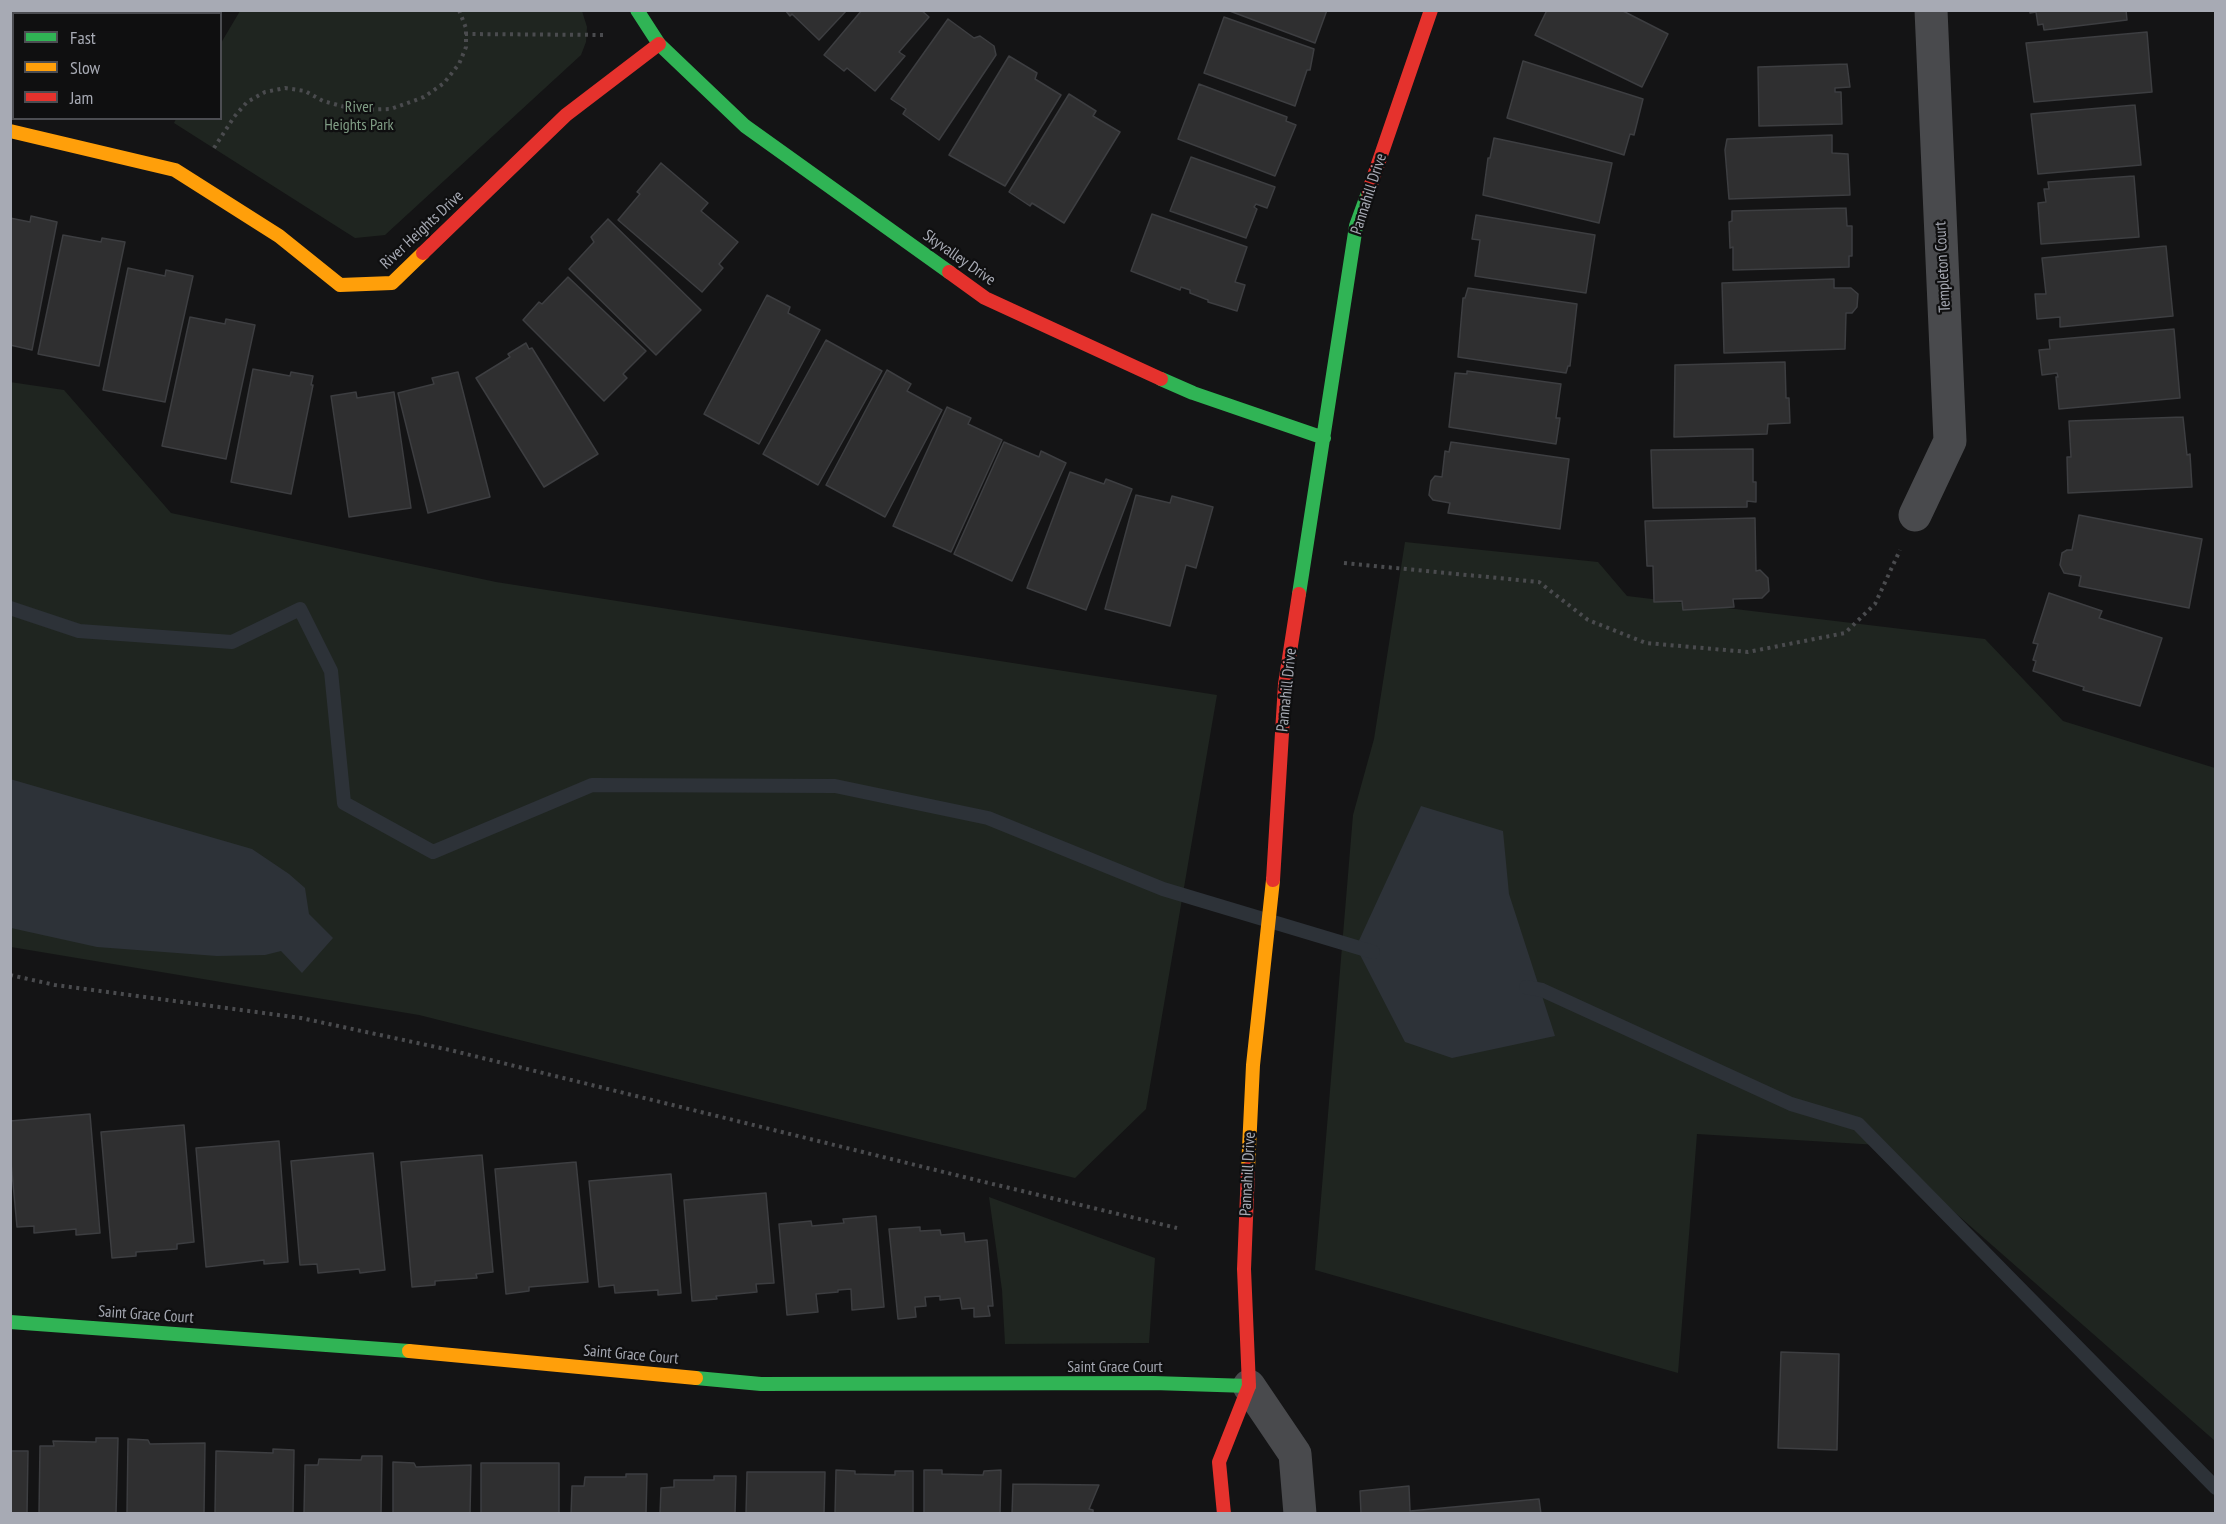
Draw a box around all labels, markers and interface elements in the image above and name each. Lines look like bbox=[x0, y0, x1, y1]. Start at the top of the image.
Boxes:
legend bbox=[12, 12, 222, 120]
text: Fast bbox=[70, 26, 96, 49]
text: Slow bbox=[70, 56, 100, 79]
text: Jam bbox=[70, 86, 93, 109]
park label: River Heights Park bbox=[324, 97, 394, 135]
street label: Pannahill Drive bbox=[1347, 151, 1391, 237]
street label: River Heights Drive bbox=[376, 187, 468, 273]
street label: Templeton Court bbox=[1931, 221, 1955, 313]
street label: Skyvalley Drive bbox=[919, 226, 999, 290]
street label: Pannahill Drive bbox=[1273, 647, 1301, 733]
street label: Pannahill Drive bbox=[1236, 1132, 1260, 1216]
street label: Saint Grace Court bbox=[98, 1302, 194, 1328]
street label: Saint Grace Court bbox=[583, 1341, 679, 1369]
street label: Saint Grace Court bbox=[1067, 1357, 1163, 1377]

